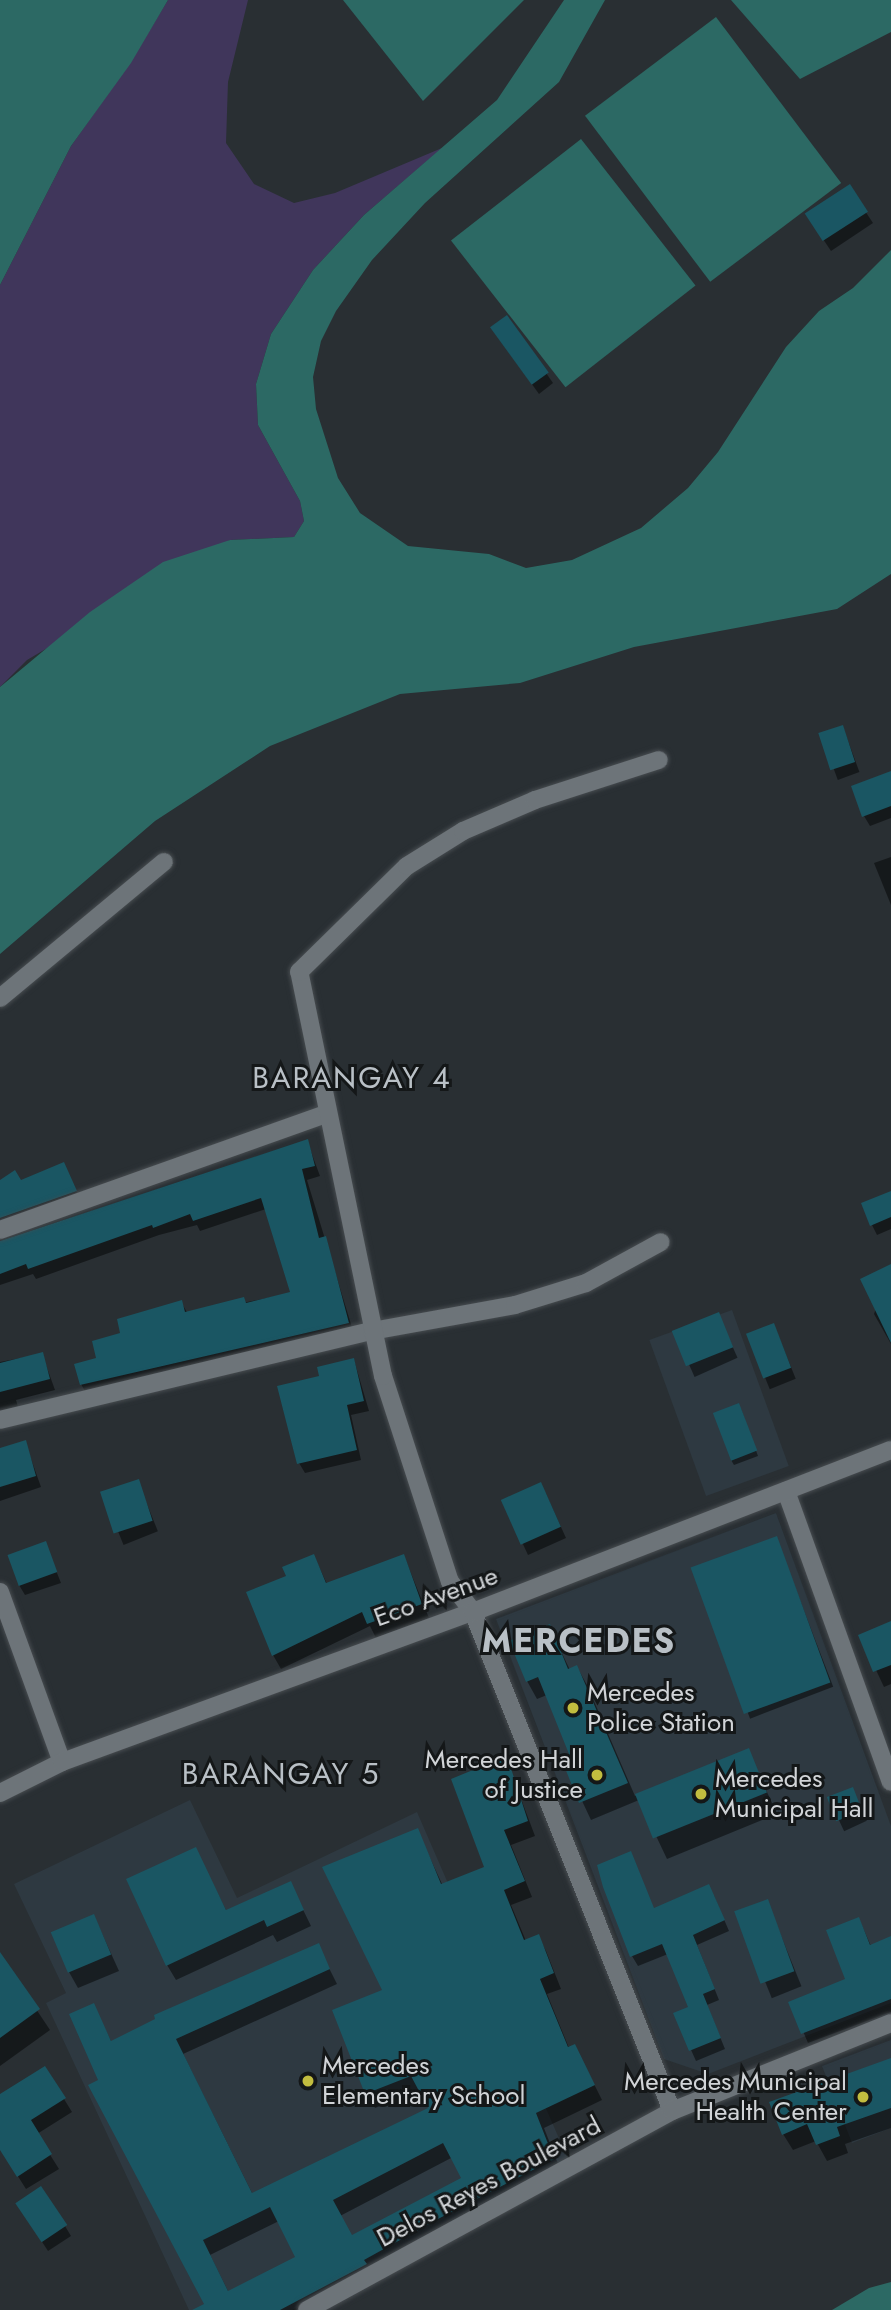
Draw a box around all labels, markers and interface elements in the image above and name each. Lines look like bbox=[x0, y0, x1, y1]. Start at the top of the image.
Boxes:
district label: BARANGAY 4 bbox=[254, 1060, 450, 1096]
street label: Eco Avenue bbox=[370, 1560, 502, 1634]
district label: MERCEDES bbox=[483, 1621, 675, 1661]
place label: Mercedes Police Station bbox=[587, 1677, 735, 1738]
marker: Mercedes Police Station bbox=[565, 1700, 581, 1716]
place label: Mercedes Hall of Justice bbox=[425, 1744, 583, 1806]
district label: BARANGAY 5 bbox=[183, 1756, 379, 1792]
place label: Mercedes Municipal Hall bbox=[715, 1763, 873, 1824]
marker: Mercedes Hall of Justice bbox=[589, 1767, 605, 1783]
marker: Mercedes Municipal Hall bbox=[693, 1786, 709, 1802]
place label: Mercedes Elementary School bbox=[322, 2050, 525, 2112]
place label: Mercedes Municipal Health Center bbox=[624, 2066, 847, 2128]
marker: Mercedes Elementary School bbox=[300, 2073, 316, 2089]
marker: Mercedes Municipal Health Center bbox=[853, 2087, 873, 2107]
street label: Delos Reyes Boulevard bbox=[372, 2110, 606, 2254]

